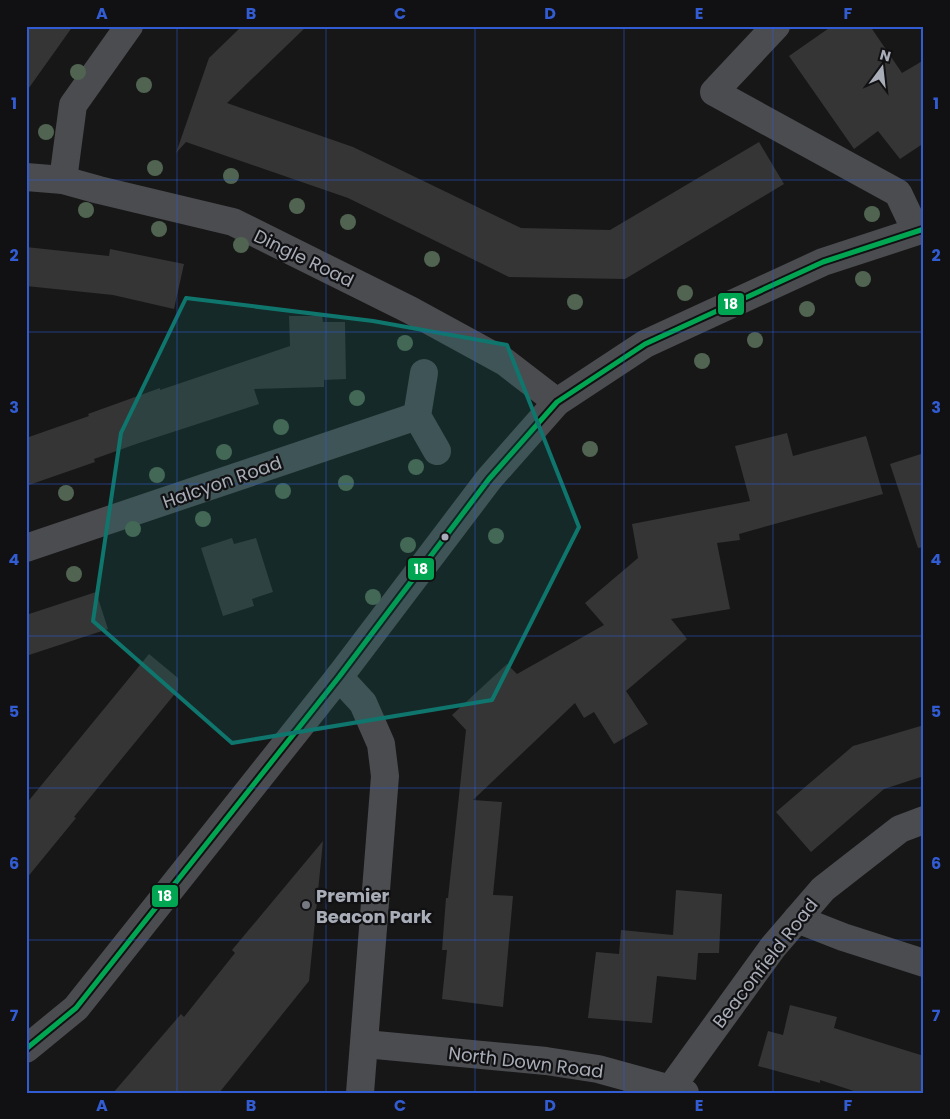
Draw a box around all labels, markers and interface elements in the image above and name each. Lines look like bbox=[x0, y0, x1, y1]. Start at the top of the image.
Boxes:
text: A bbox=[96, 2, 108, 25]
text: B bbox=[246, 2, 256, 25]
text: C bbox=[394, 2, 406, 25]
text: D bbox=[544, 2, 556, 25]
text: E bbox=[695, 2, 703, 25]
text: F bbox=[844, 2, 853, 25]
north arrow bbox=[858, 42, 908, 92]
text: N bbox=[878, 44, 893, 66]
text: 1 bbox=[11, 92, 17, 115]
text: 1 bbox=[933, 92, 939, 115]
street label: Dingle Road bbox=[250, 223, 358, 293]
text: 2 bbox=[9, 244, 19, 267]
text: 2 bbox=[931, 244, 941, 267]
line badge: 18 bbox=[717, 292, 745, 316]
text: 18 bbox=[724, 294, 738, 314]
text: 3 bbox=[9, 396, 19, 419]
text: 3 bbox=[931, 396, 941, 419]
street label: Halcyon Road bbox=[159, 450, 285, 514]
unlabelled marker bbox=[440, 532, 450, 542]
text: 4 bbox=[9, 548, 20, 571]
text: 4 bbox=[931, 548, 942, 571]
line badge: 18 bbox=[407, 557, 435, 581]
text: 18 bbox=[414, 559, 428, 579]
text: 5 bbox=[9, 700, 19, 723]
text: 5 bbox=[931, 700, 941, 723]
text: 6 bbox=[9, 852, 19, 875]
text: 6 bbox=[931, 852, 941, 875]
place label: Premier Beacon Park bbox=[316, 883, 433, 929]
line badge: 18 bbox=[151, 884, 179, 908]
text: 18 bbox=[158, 886, 172, 906]
street label: Beaconfield Road bbox=[706, 893, 824, 1033]
marker: Premier Beacon Park bbox=[300, 899, 312, 911]
text: 7 bbox=[10, 1004, 19, 1027]
text: 7 bbox=[932, 1004, 941, 1027]
street label: North Down Road bbox=[447, 1040, 605, 1084]
text: A bbox=[96, 1094, 108, 1117]
text: B bbox=[246, 1094, 256, 1117]
text: C bbox=[394, 1094, 406, 1117]
text: D bbox=[544, 1094, 556, 1117]
text: E bbox=[695, 1094, 703, 1117]
text: F bbox=[844, 1094, 853, 1117]

